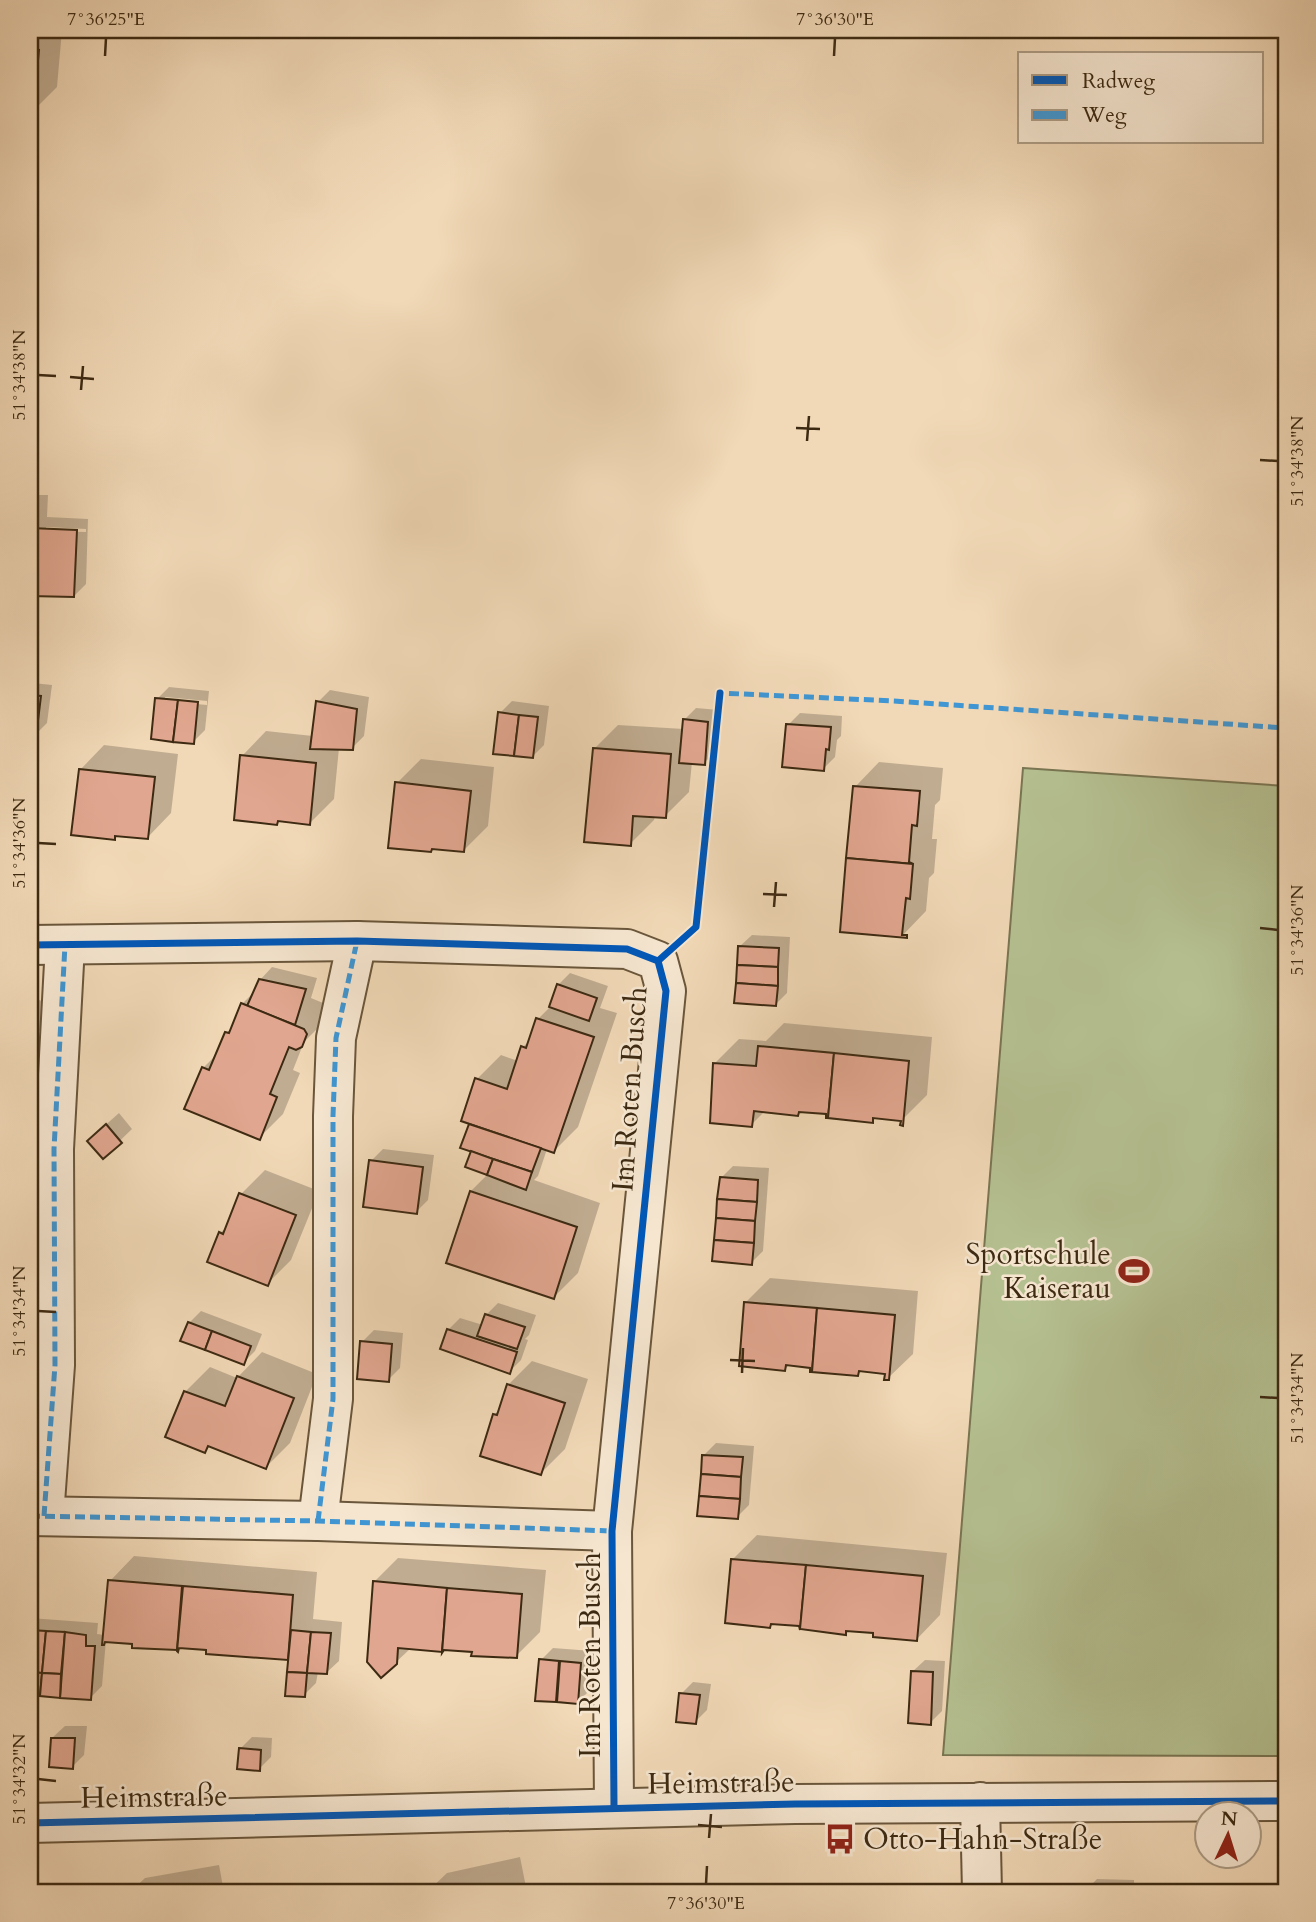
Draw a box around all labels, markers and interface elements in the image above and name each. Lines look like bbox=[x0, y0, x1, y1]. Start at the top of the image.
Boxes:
text: 7°36'25"E bbox=[67, 7, 145, 32]
text: 7°36'30"E bbox=[796, 7, 874, 32]
legend bbox=[1018, 52, 1264, 144]
text: Radweg bbox=[1082, 67, 1155, 96]
text: Weg bbox=[1081, 101, 1127, 130]
text: 51°34'38"N bbox=[7, 329, 32, 421]
text: 51°34'38"N bbox=[1285, 415, 1310, 507]
text: 51°34'36"N bbox=[7, 797, 32, 889]
text: 51°34'36"N bbox=[1285, 884, 1310, 976]
street label: Im Roten Busch bbox=[602, 984, 658, 1193]
place label: Sportschule Kaiserau bbox=[965, 1234, 1111, 1309]
sports icon: Sportschule Kaiserau bbox=[1117, 1254, 1151, 1288]
text: 51°34'34"N bbox=[7, 1265, 32, 1357]
text: 51°34'34"N bbox=[1285, 1352, 1310, 1444]
street label: Im Roten Busch bbox=[570, 1552, 611, 1758]
text: 51°34'32"N bbox=[7, 1733, 32, 1825]
street label: Heimstraße bbox=[647, 1761, 795, 1805]
street label: Heimstraße bbox=[80, 1775, 228, 1819]
north arrow bbox=[1194, 1800, 1264, 1870]
text: N bbox=[1220, 1805, 1239, 1833]
place label: Otto-Hahn-Straße bbox=[863, 1819, 1102, 1860]
bus stop icon: Otto-Hahn-Straße bbox=[823, 1822, 857, 1856]
text: 7°36'30"E bbox=[667, 1891, 745, 1916]

